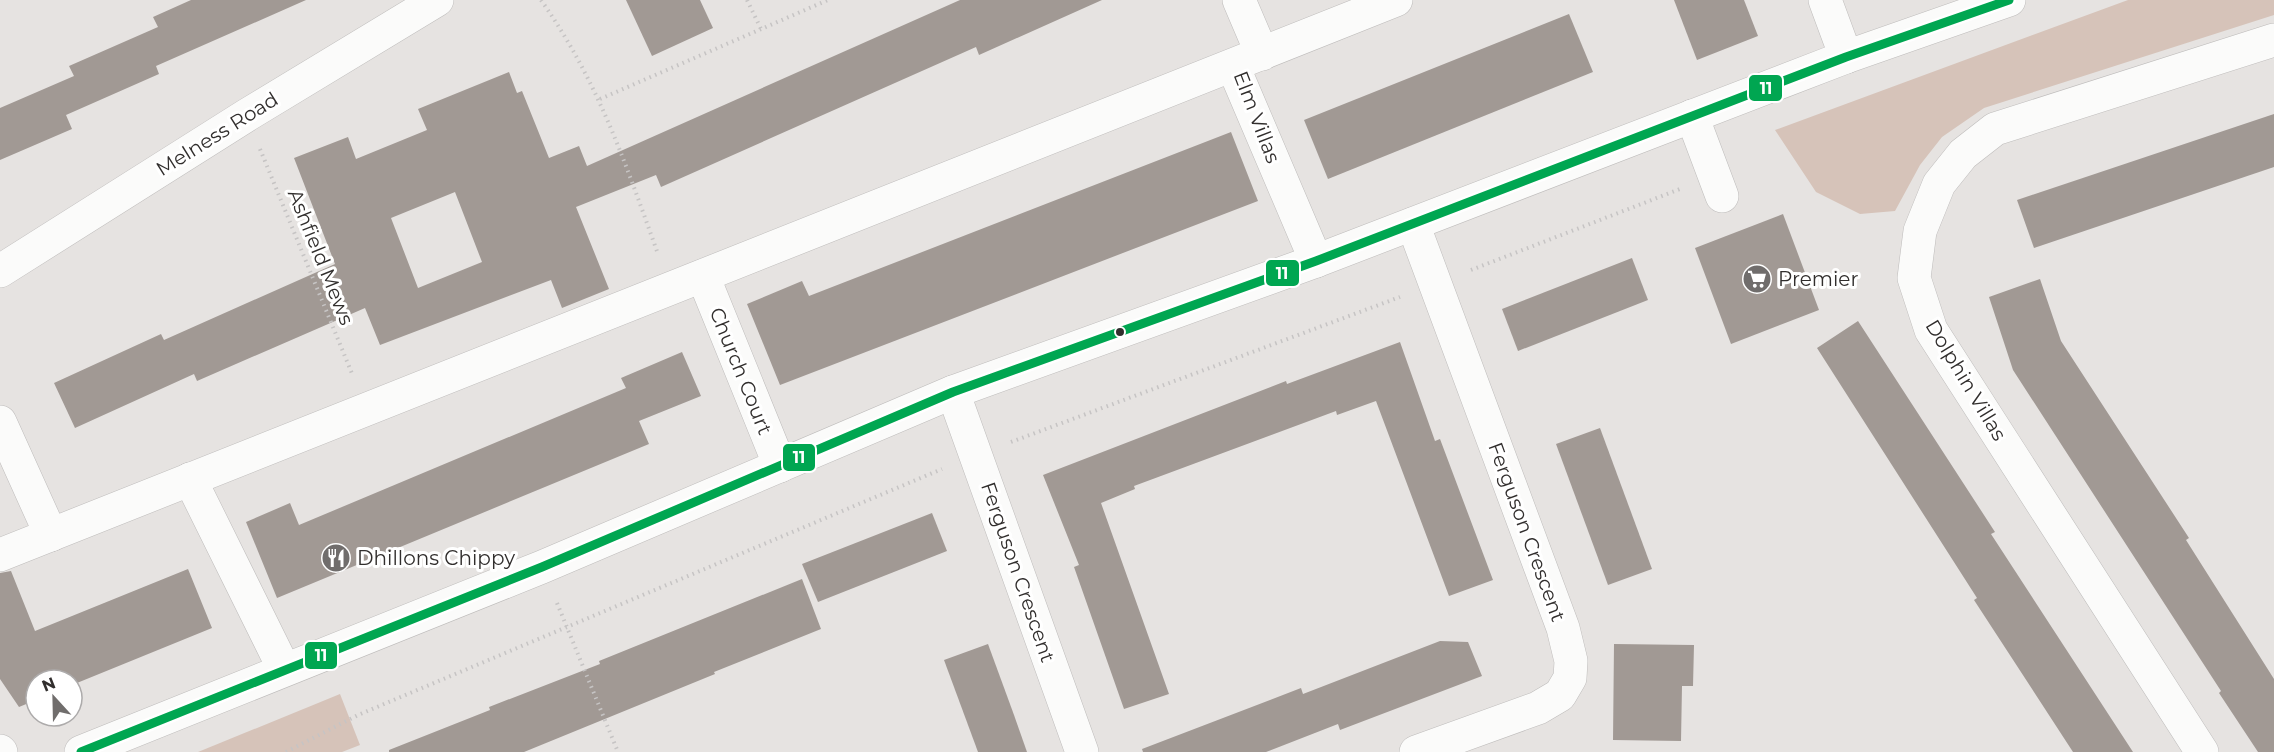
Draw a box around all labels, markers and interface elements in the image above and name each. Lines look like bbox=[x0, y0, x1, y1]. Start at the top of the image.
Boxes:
street label: Elm Villas bbox=[1229, 68, 1286, 167]
line badge: 11 bbox=[1748, 74, 1783, 102]
text: 11 bbox=[1760, 79, 1772, 98]
street label: Melness Road bbox=[152, 87, 282, 181]
street label: Ashfield Mews bbox=[283, 186, 359, 329]
line badge: 11 bbox=[1265, 259, 1300, 287]
supermarket icon: Premier bbox=[1741, 263, 1773, 295]
text: 11 bbox=[1276, 264, 1288, 283]
place label: Premier bbox=[1778, 267, 1858, 291]
street label: Church Court bbox=[705, 304, 777, 438]
street label: Dolphin Villas bbox=[1920, 315, 2012, 445]
unlabelled marker bbox=[1114, 326, 1126, 338]
street label: Ferguson Crescent bbox=[1483, 439, 1571, 625]
line badge: 11 bbox=[782, 443, 816, 472]
text: 11 bbox=[793, 448, 805, 467]
street label: Ferguson Crescent bbox=[976, 479, 1060, 665]
restaurant icon: Dhillons Chippy bbox=[320, 542, 352, 574]
place label: Dhillons Chippy bbox=[357, 546, 515, 570]
line badge: 11 bbox=[304, 641, 338, 670]
text: 11 bbox=[315, 646, 327, 665]
north arrow bbox=[24, 668, 84, 728]
text: N bbox=[39, 673, 58, 696]

